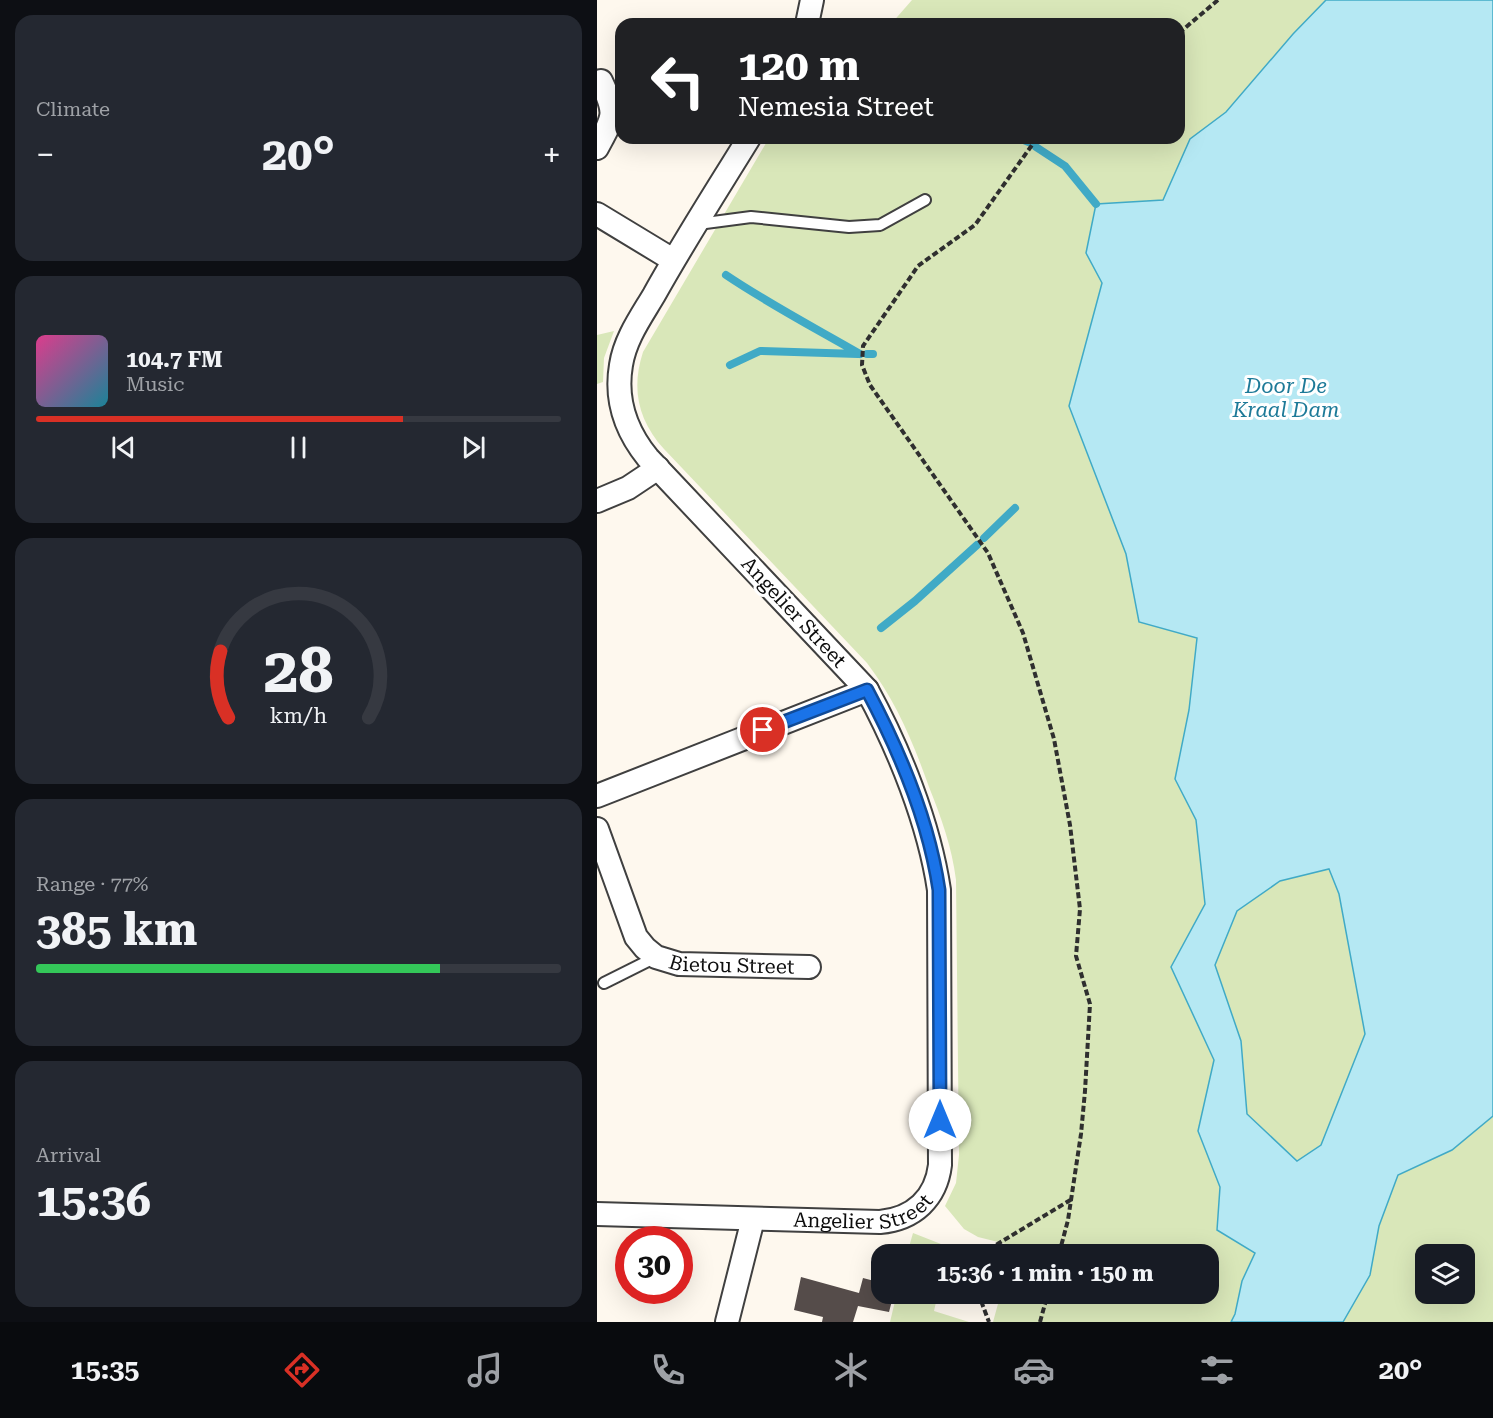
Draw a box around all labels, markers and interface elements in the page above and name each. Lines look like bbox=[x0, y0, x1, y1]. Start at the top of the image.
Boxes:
text: 120 m bbox=[738, 41, 860, 90]
icon: left bbox=[639, 42, 717, 120]
text: Nemesia Street bbox=[738, 91, 934, 123]
text: Climate bbox=[36, 97, 110, 121]
text: 20° bbox=[262, 128, 335, 181]
text: − bbox=[36, 135, 54, 174]
text: + bbox=[543, 135, 561, 174]
text: 104.7 FM bbox=[126, 347, 223, 372]
text: Music bbox=[126, 372, 185, 396]
water label: Door De Kraal Dam bbox=[1231, 374, 1340, 422]
icon: previous bbox=[107, 431, 140, 464]
icon: pause bbox=[282, 431, 315, 464]
icon: next bbox=[457, 431, 490, 464]
street label: Angelier Street bbox=[737, 552, 852, 673]
text: 28 bbox=[264, 634, 333, 707]
text: km/h bbox=[270, 703, 327, 728]
pin bbox=[737, 704, 788, 755]
icon: arrive bbox=[746, 713, 779, 746]
text: Range · 77% bbox=[36, 872, 148, 896]
text: 385 km bbox=[36, 903, 197, 956]
street label: Bietou Street bbox=[666, 950, 795, 979]
position arrow bbox=[908, 1088, 972, 1152]
text: Arrival bbox=[36, 1143, 101, 1167]
text: 15:36 bbox=[36, 1174, 151, 1227]
street label: Angelier Street bbox=[793, 1189, 938, 1234]
speed limit sign: 30 bbox=[615, 1226, 693, 1304]
map controls bbox=[1415, 1244, 1475, 1304]
button: layers bbox=[1415, 1244, 1475, 1304]
text: 15:36 · 1 min · 150 m bbox=[936, 1261, 1154, 1286]
icon: directions bbox=[281, 1349, 323, 1391]
icon: music bbox=[464, 1349, 506, 1391]
icon: phone bbox=[647, 1349, 689, 1391]
icon: climate bbox=[830, 1349, 872, 1391]
icon: car bbox=[1013, 1349, 1055, 1391]
icon: filters bbox=[1196, 1349, 1238, 1391]
text: 15:35 bbox=[71, 1354, 139, 1386]
text: 20° bbox=[1379, 1354, 1422, 1386]

